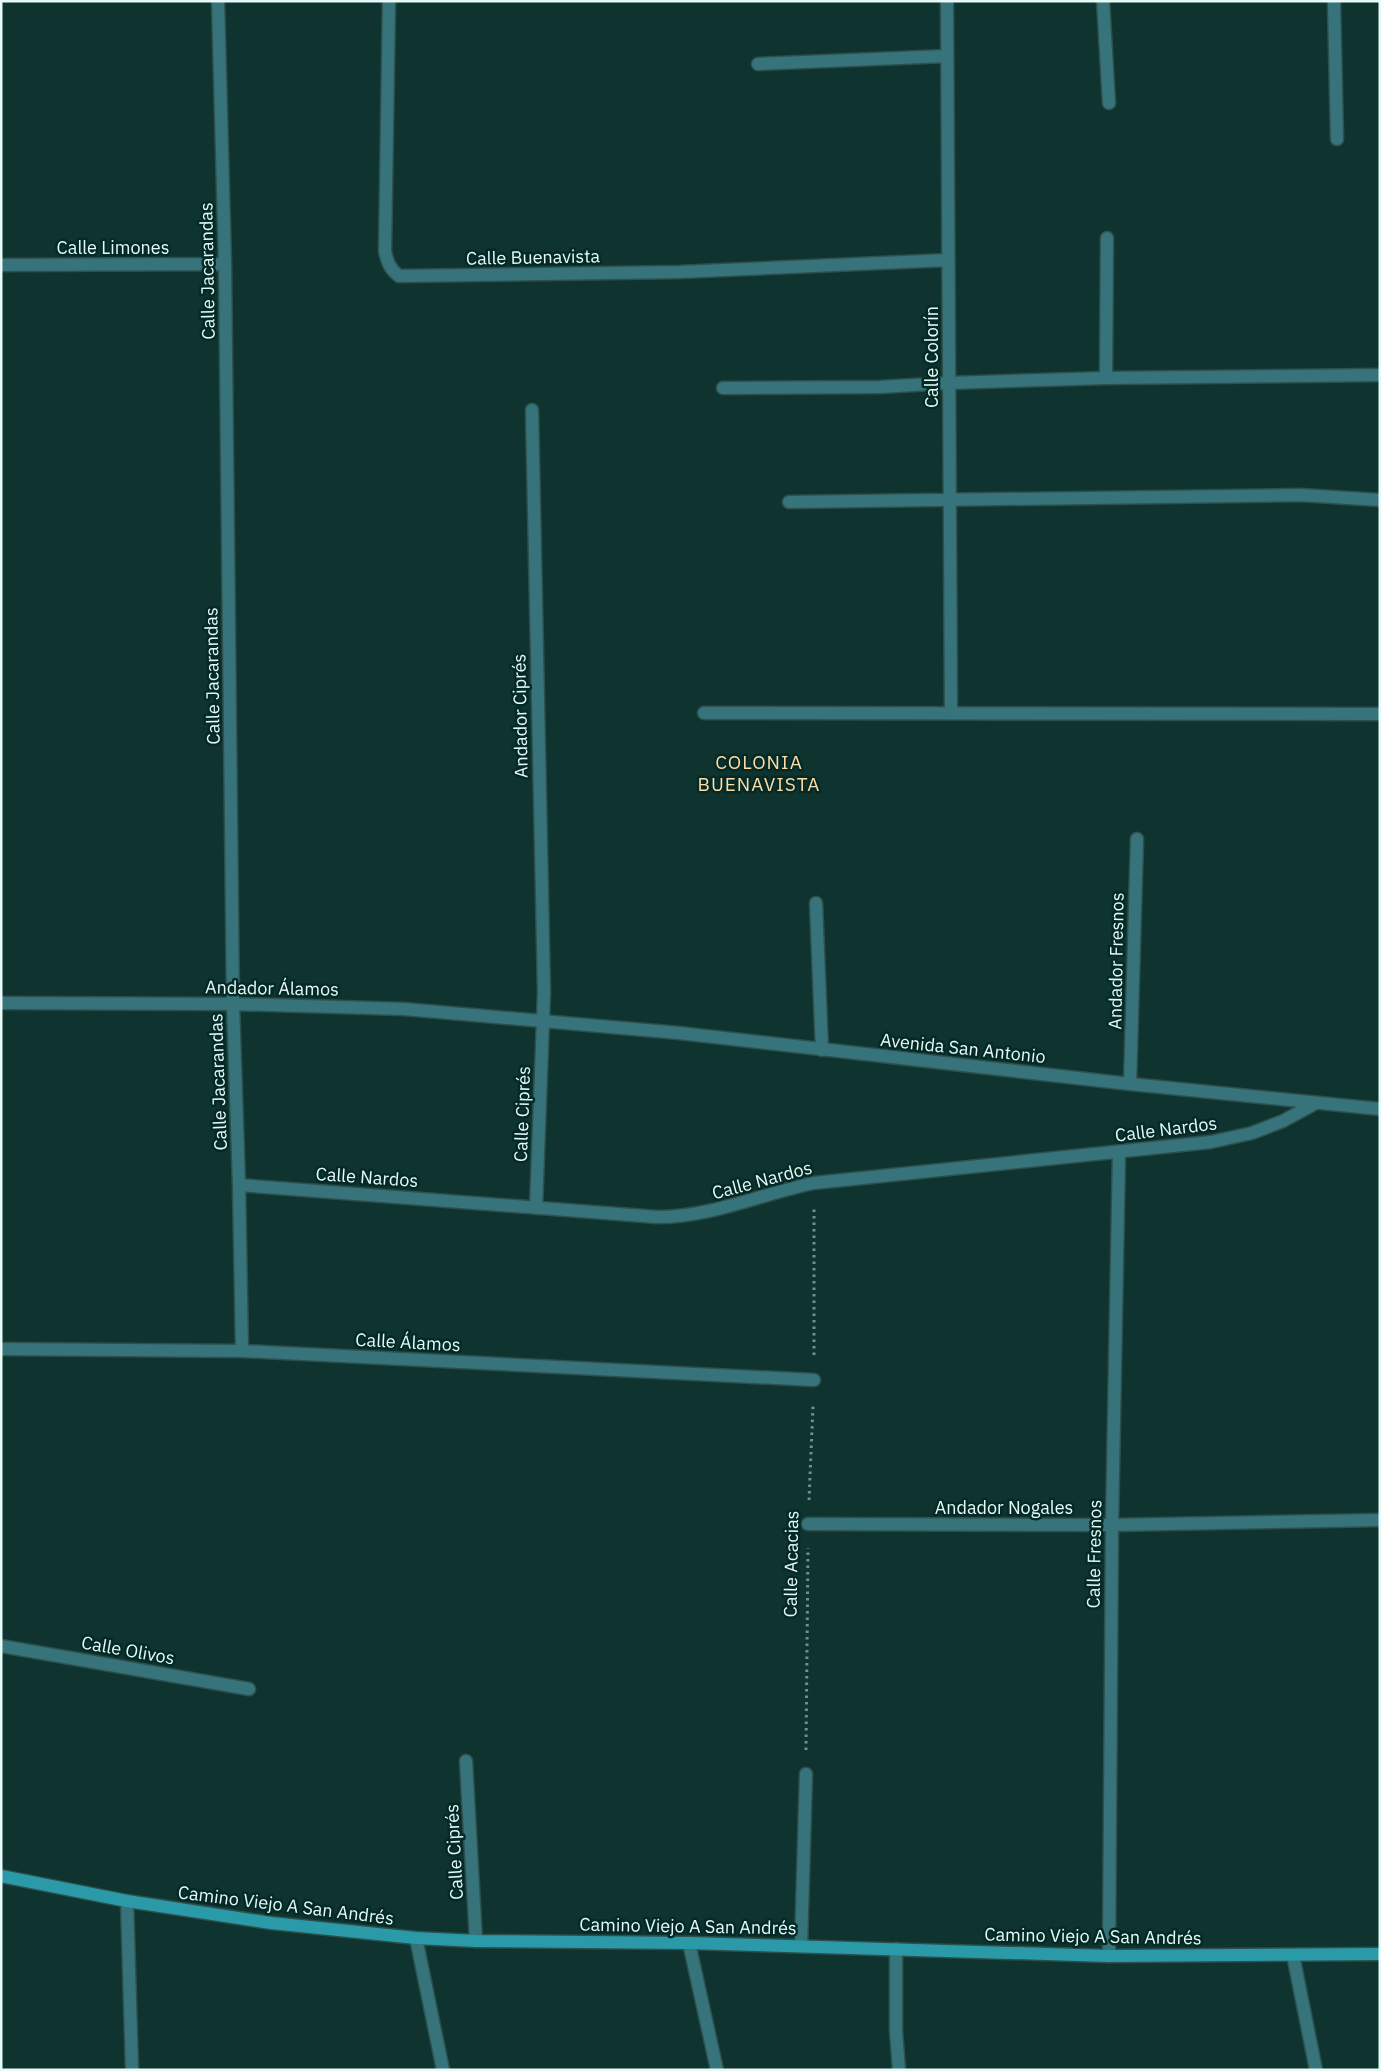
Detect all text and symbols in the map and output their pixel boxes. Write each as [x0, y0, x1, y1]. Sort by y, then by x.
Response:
street label: Calle Jacarandas [194, 202, 220, 340]
street label: Calle Limones [57, 236, 169, 259]
street label: Calle Buenavista [466, 244, 601, 270]
street label: Calle Colorín [920, 306, 943, 408]
street label: Calle Jacarandas [199, 607, 225, 745]
street label: Andador Ciprés [507, 654, 533, 778]
district label: COLONIA BUENAVISTA [698, 750, 820, 796]
street label: Andador Fresnos [1103, 892, 1129, 1030]
street label: Andador Álamos [205, 975, 339, 1001]
street label: Calle Jacarandas [204, 1013, 232, 1151]
street label: Avenida San Antonio [879, 1028, 1047, 1068]
street label: Calle Ciprés [509, 1066, 535, 1162]
street label: Calle Nardos [1114, 1111, 1218, 1147]
street label: Calle Nardos [709, 1156, 815, 1204]
street label: Calle Nardos [315, 1162, 419, 1192]
street label: Calle Álamos [355, 1328, 461, 1356]
street label: Andador Nogales [935, 1496, 1073, 1519]
street label: Calle Fresnos [1082, 1500, 1106, 1608]
street label: Calle Acacias [779, 1510, 803, 1618]
street label: Calle Olivos [80, 1630, 176, 1670]
street label: Calle Ciprés [440, 1804, 468, 1900]
street label: Camino Viejo A San Andrés [177, 1880, 395, 1930]
street label: Camino Viejo A San Andrés [579, 1913, 797, 1939]
street label: Camino Viejo A San Andrés [984, 1923, 1202, 1949]

